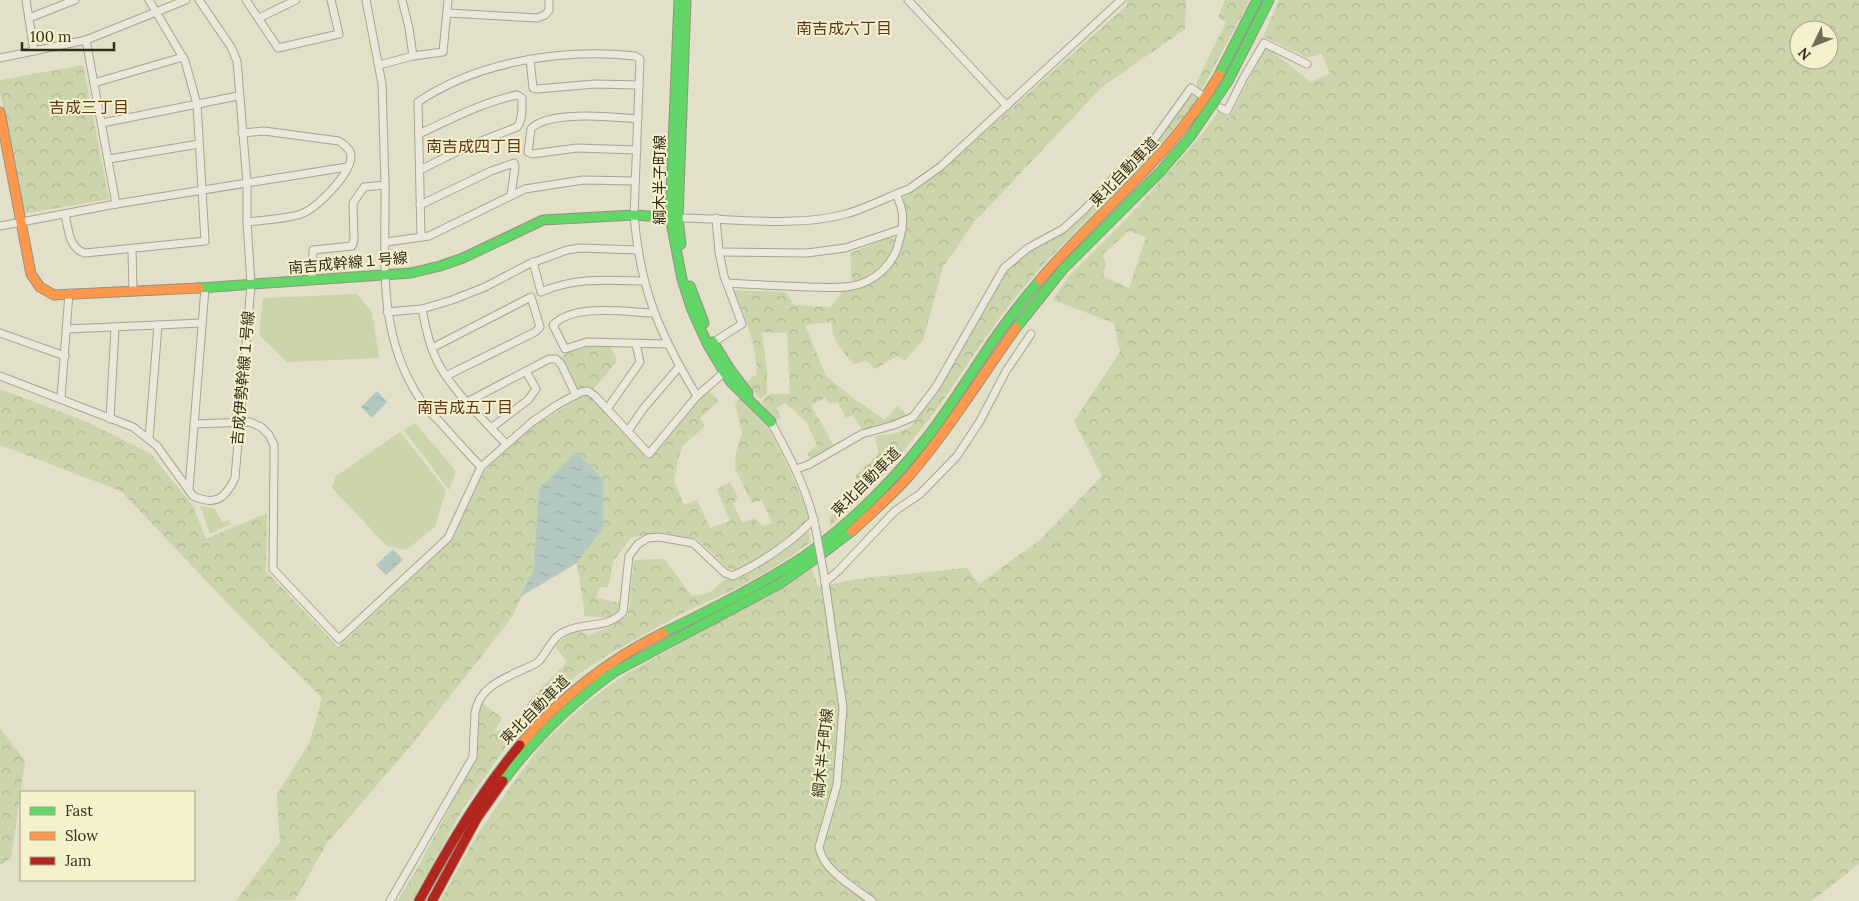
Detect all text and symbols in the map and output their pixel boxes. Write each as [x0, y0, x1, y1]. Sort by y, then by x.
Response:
district label: 南吉成六丁目 [796, 18, 892, 38]
scale bar [22, 20, 115, 52]
north arrow [1789, 20, 1839, 70]
text: 100 m [30, 27, 71, 46]
text: N [1794, 44, 1815, 64]
district label: 吉成三丁目 [49, 97, 129, 117]
street label: 東北自動車道 [1086, 133, 1162, 211]
street label: 綱木半子町線 [650, 135, 669, 225]
district label: 南吉成四丁目 [426, 136, 522, 156]
street label: 南吉成幹線１号線 [287, 248, 409, 277]
street label: 吉成伊勢幹線１号線 [227, 310, 258, 446]
district label: 南吉成五丁目 [417, 397, 513, 417]
street label: 東北自動車道 [827, 443, 904, 520]
street label: 東北自動車道 [496, 671, 573, 748]
street label: 綱木半子町線 [808, 707, 837, 799]
legend [20, 791, 195, 881]
text: Fast [65, 801, 93, 820]
text: Slow [65, 826, 98, 845]
text: Jam [64, 851, 92, 870]

